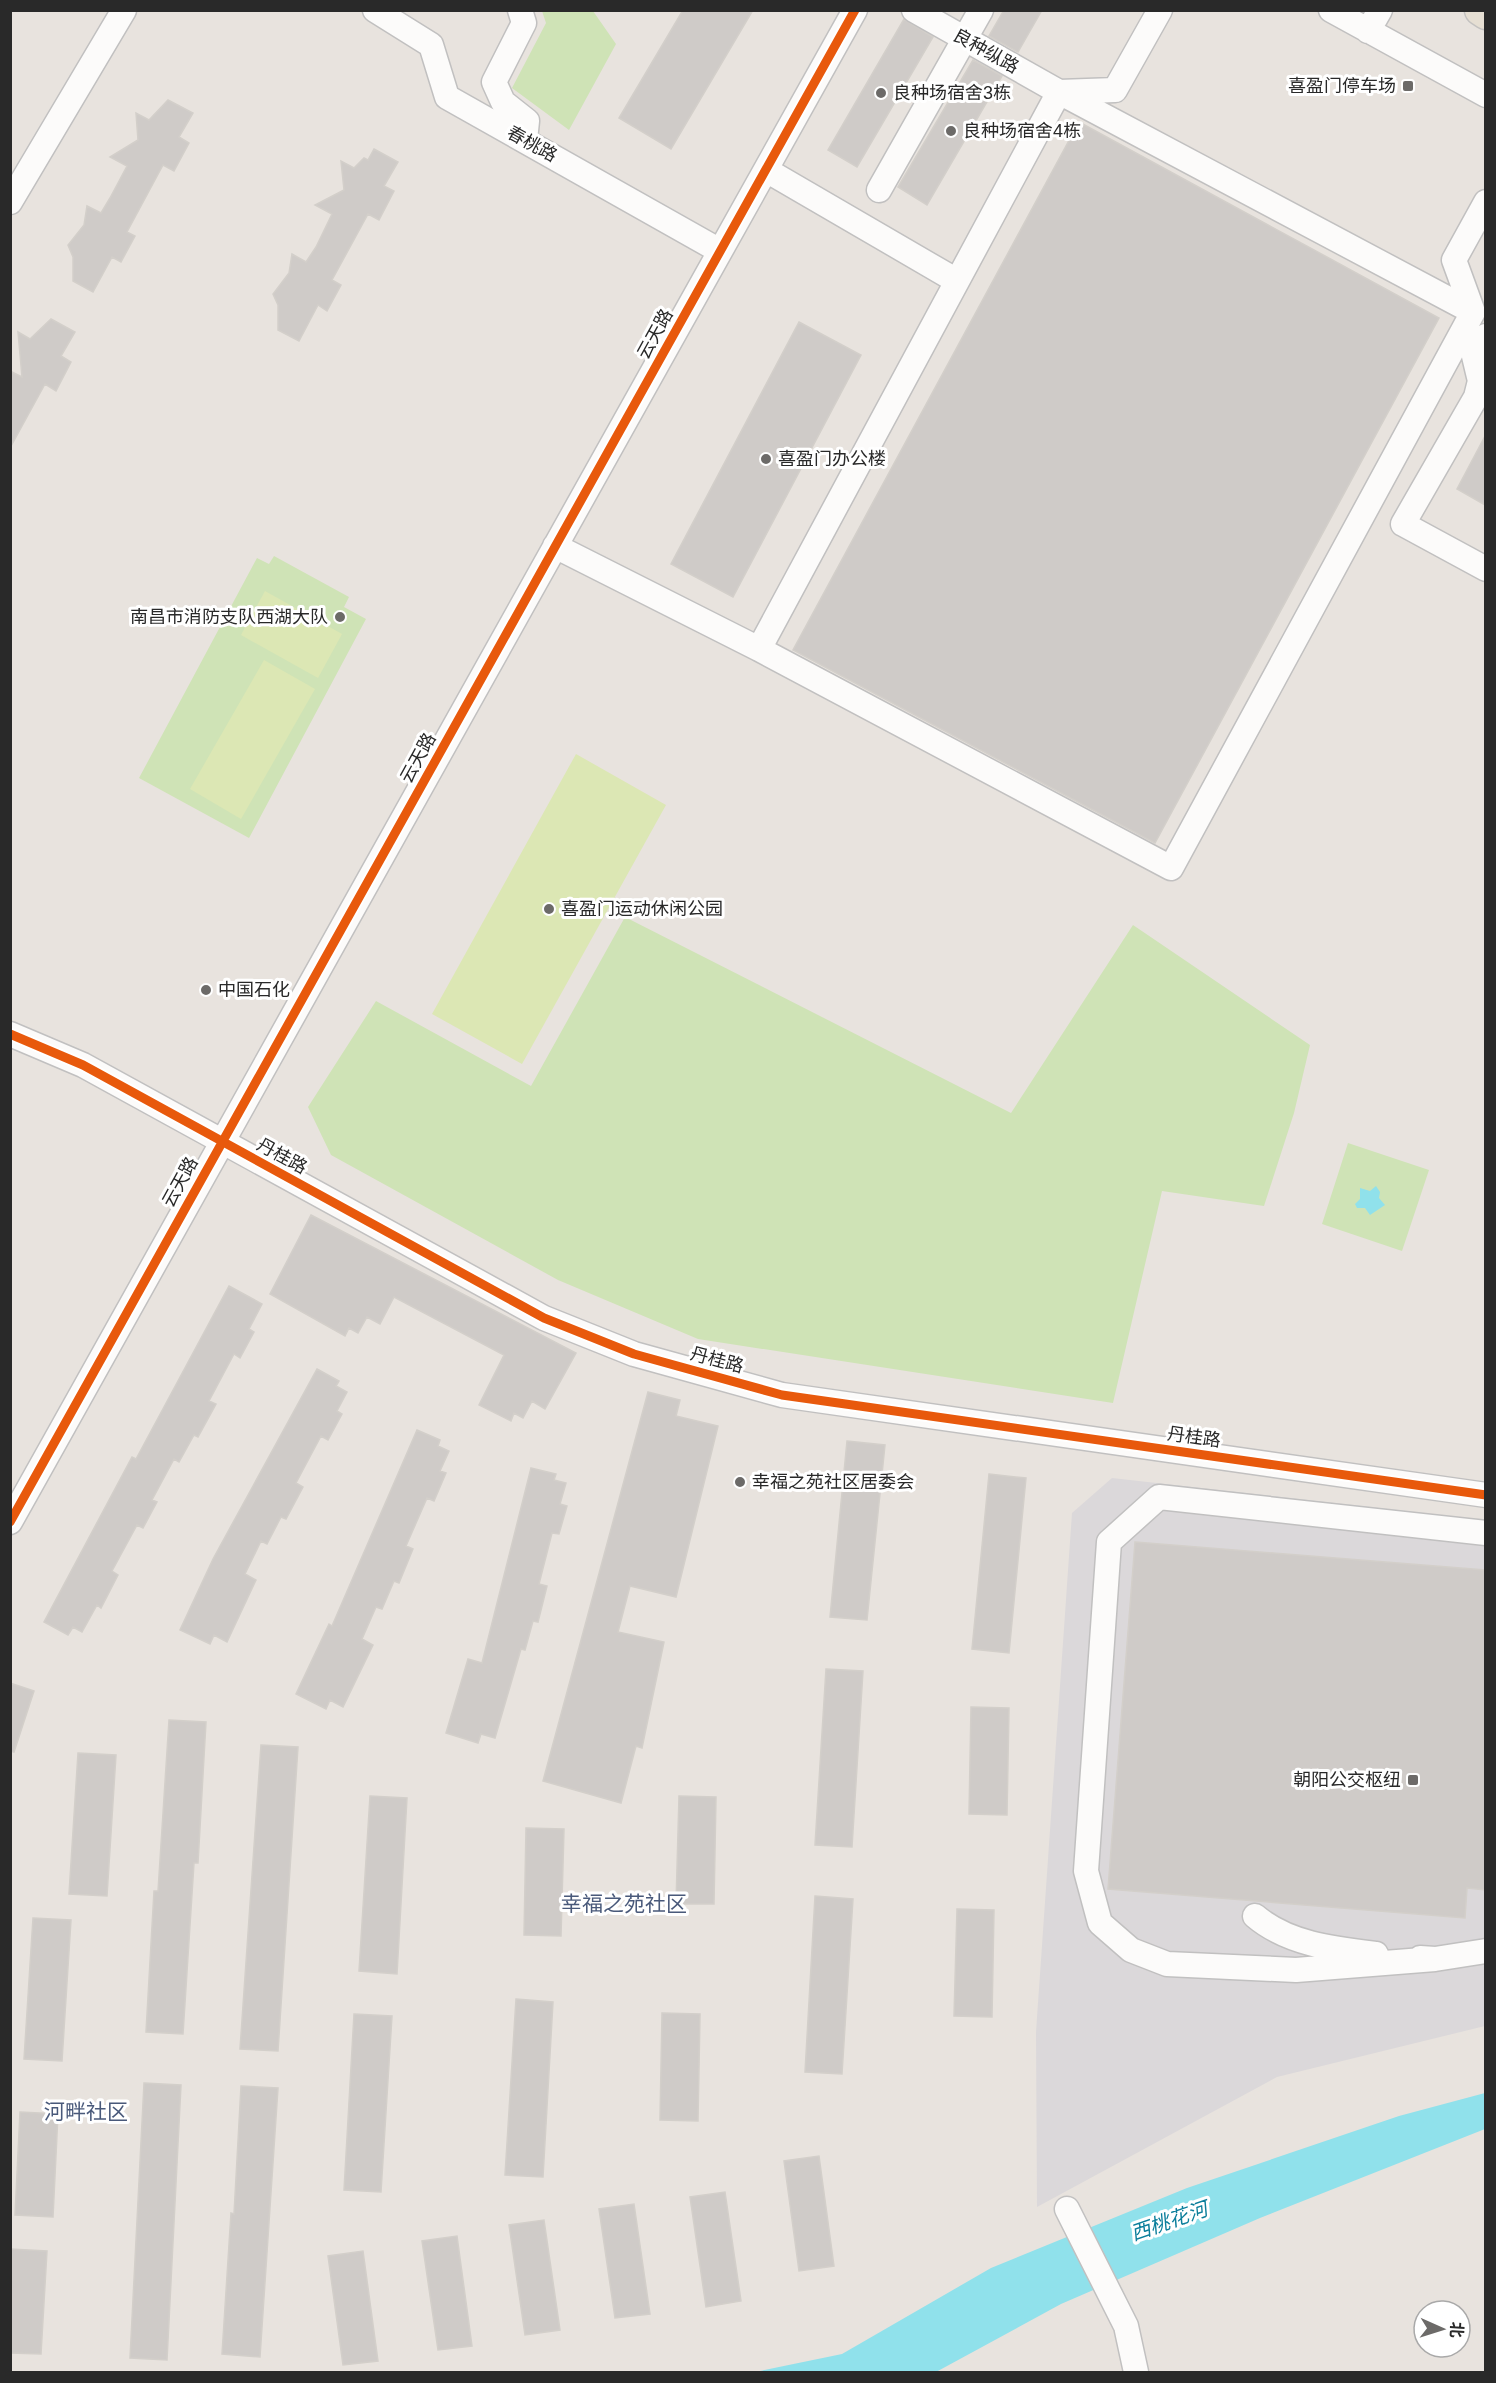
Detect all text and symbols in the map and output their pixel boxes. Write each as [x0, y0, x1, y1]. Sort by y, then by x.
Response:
street label: 良种纵路 [950, 25, 1022, 77]
place label: 喜盈门停车场 [1288, 76, 1396, 96]
marker: 喜盈门停车场 [1401, 79, 1415, 93]
place label: 良种场宿舍3栋 [893, 83, 1011, 103]
marker: 良种场宿舍3栋 [874, 86, 888, 100]
place label: 良种场宿舍4栋 [963, 121, 1081, 141]
street label: 春桃路 [504, 122, 560, 166]
marker: 良种场宿舍4栋 [944, 124, 958, 138]
street label: 云天路 [633, 306, 677, 362]
place label: 喜盈门办公楼 [778, 449, 886, 469]
marker: 喜盈门办公楼 [759, 452, 773, 466]
place label: 南昌市消防支队西湖大队 [130, 607, 328, 627]
marker: 南昌市消防支队西湖大队 [333, 610, 347, 624]
street label: 云天路 [396, 730, 440, 786]
place label: 喜盈门运动休闲公园 [561, 899, 723, 919]
marker: 喜盈门运动休闲公园 [542, 902, 556, 916]
place label: 中国石化 [218, 980, 290, 1000]
marker: 中国石化 [199, 983, 213, 997]
street label: 丹桂路 [254, 1134, 310, 1178]
street label: 云天路 [158, 1154, 202, 1210]
street label: 丹桂路 [688, 1343, 746, 1377]
street label: 丹桂路 [1166, 1423, 1222, 1451]
place label: 幸福之苑社区居委会 [752, 1472, 914, 1492]
marker: 幸福之苑社区居委会 [733, 1475, 747, 1489]
place label: 朝阳公交枢纽 [1293, 1770, 1401, 1790]
marker: 朝阳公交枢纽 [1406, 1773, 1420, 1787]
district label: 幸福之苑社区 [561, 1892, 687, 1915]
district label: 河畔社区 [44, 2100, 128, 2123]
water label: 西桃花河 [1128, 2196, 1214, 2244]
north arrow [1412, 2299, 1472, 2359]
text: 北 [1448, 2321, 1465, 2338]

